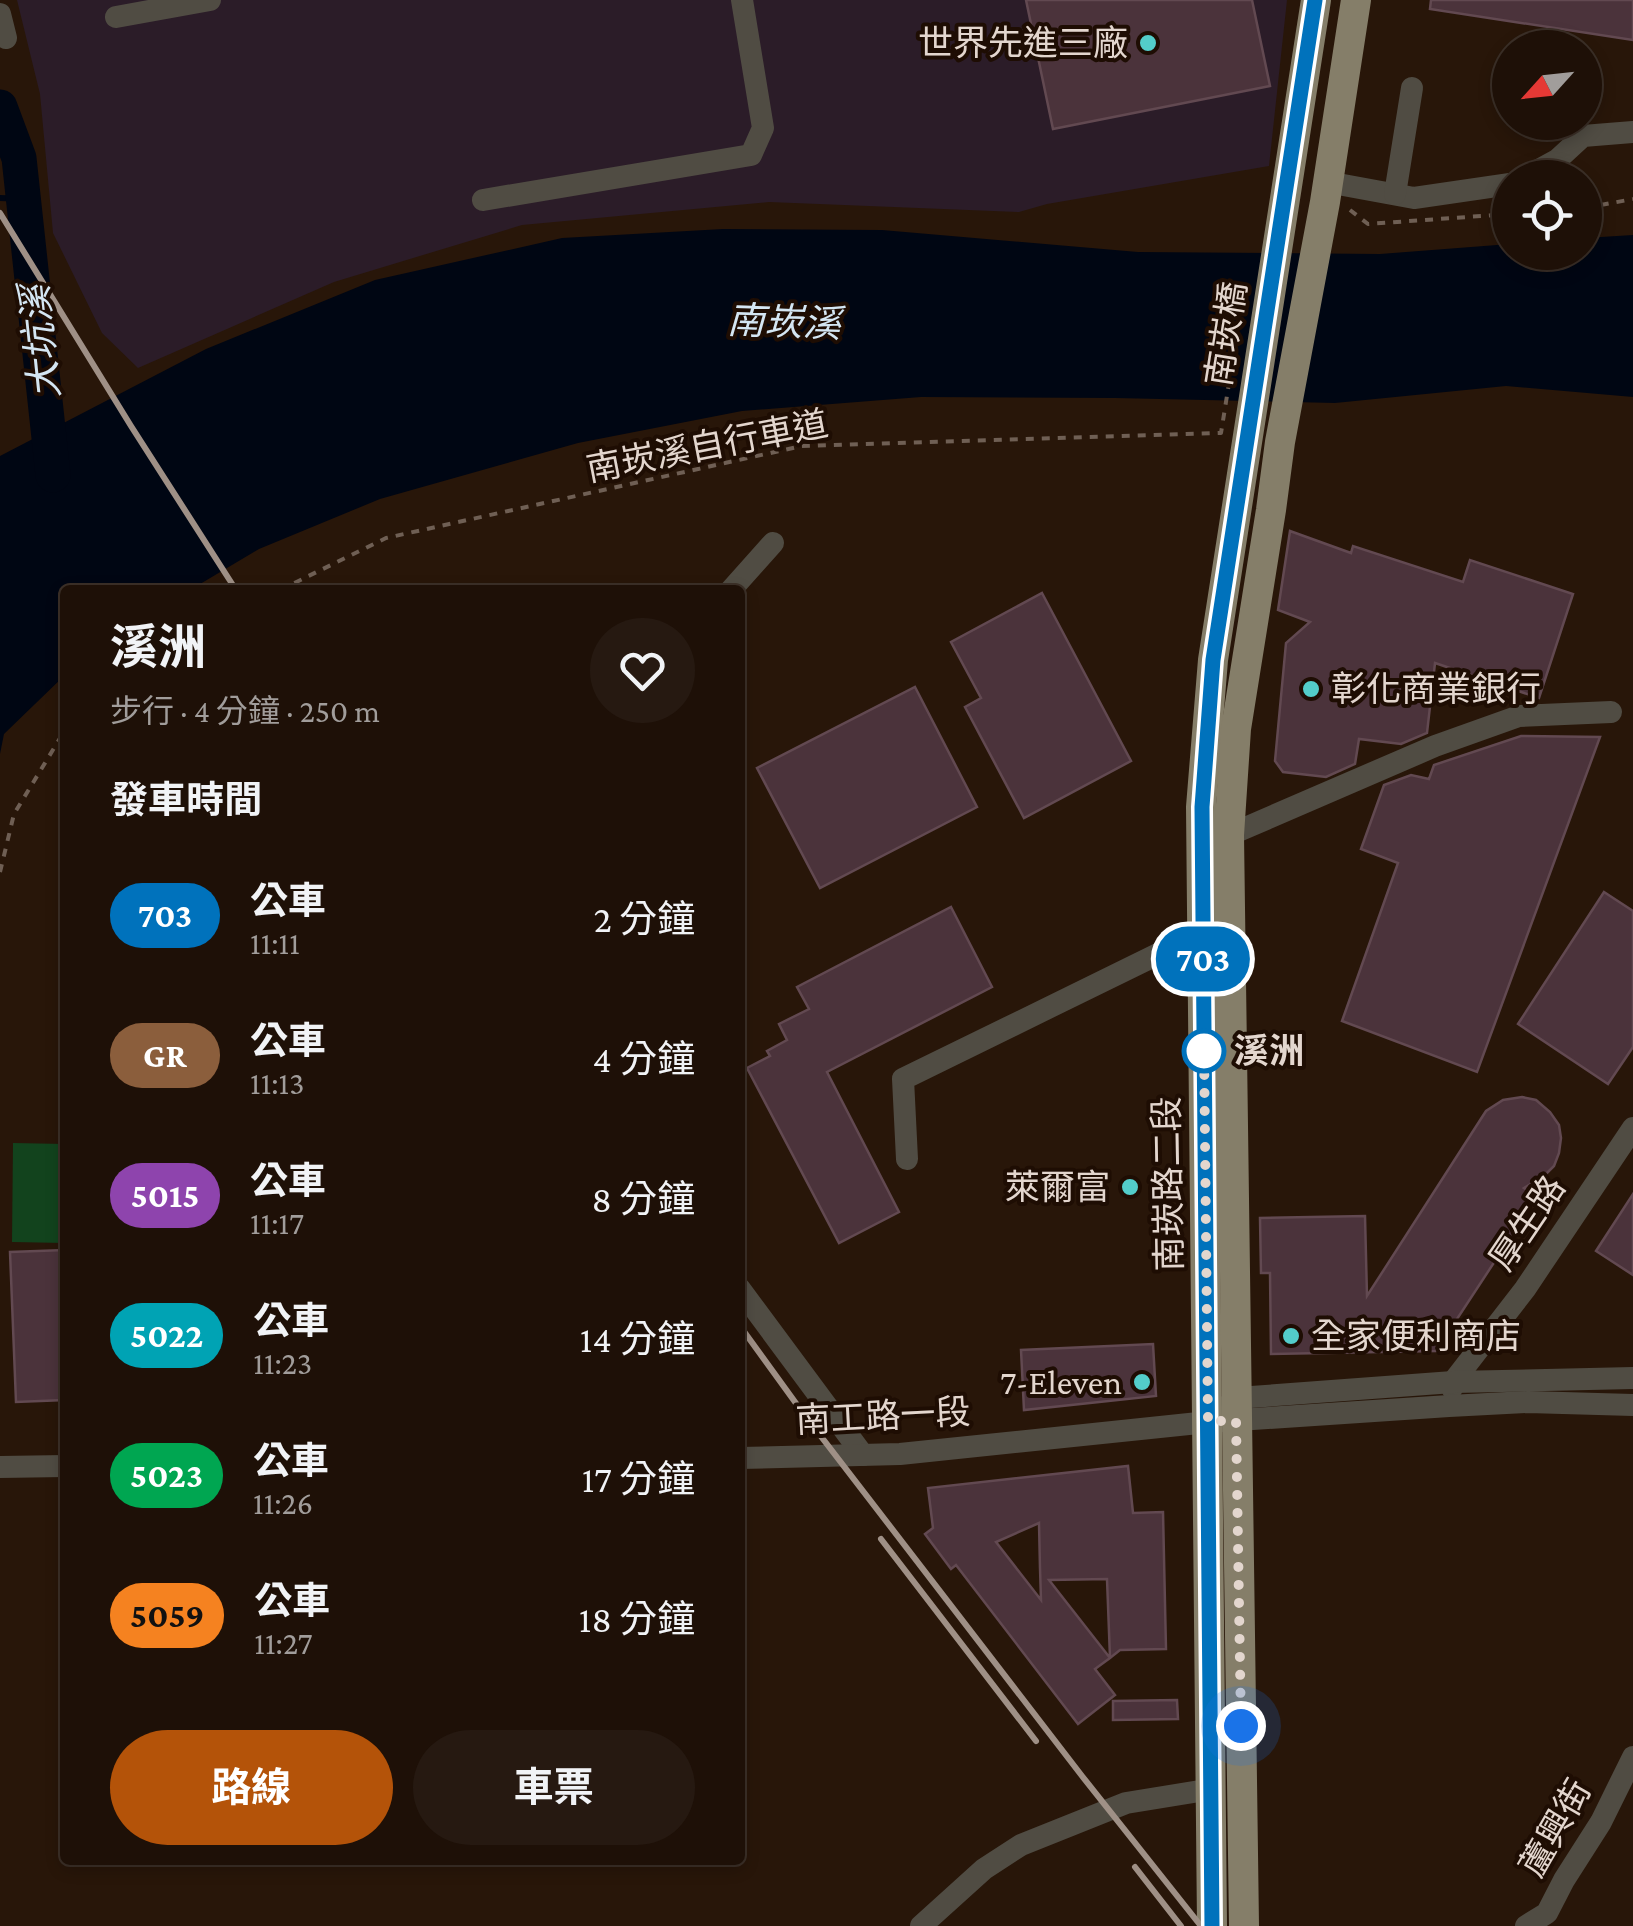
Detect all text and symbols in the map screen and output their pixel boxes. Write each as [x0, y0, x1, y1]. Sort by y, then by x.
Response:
place label: 世界先進三廠 [918, 24, 1128, 63]
north arrow [1492, 30, 1602, 140]
map controls [1492, 30, 1602, 270]
marker: 世界先進三廠 [1137, 32, 1159, 54]
button: locate [1492, 160, 1602, 270]
water label: 大坑溪 [13, 278, 67, 401]
street label: 南崁橋 [1199, 279, 1254, 389]
water label: 南崁溪 [726, 299, 847, 345]
street label: 南崁溪自行車道 [583, 404, 831, 489]
button: heart [590, 618, 695, 723]
text: 溪洲 [110, 621, 206, 674]
place label: 彰化商業銀行 [1331, 670, 1541, 709]
marker: 彰化商業銀行 [1300, 678, 1322, 700]
text: 步行 · 4 分鐘 · 250 m [110, 693, 380, 729]
text: 發車時間 [110, 779, 262, 821]
text: 公車 [250, 880, 326, 922]
text: 703 [138, 896, 192, 935]
text: 2 分鐘 [594, 898, 695, 940]
text: 11:11 [250, 925, 300, 961]
line badge: 703 [1146, 926, 1260, 992]
text: 703 [1176, 940, 1230, 979]
text: 公車 [250, 1020, 326, 1062]
marker: 溪洲 [1183, 1030, 1225, 1072]
place label: 溪洲 [1234, 1032, 1304, 1071]
text: GR [143, 1036, 187, 1075]
text: 4 分鐘 [592, 1038, 695, 1080]
text: 11:13 [250, 1065, 304, 1101]
street label: 南崁路二段 [1147, 1096, 1190, 1272]
text: 公車 [250, 1160, 326, 1202]
place label: 萊爾富 [1005, 1168, 1110, 1207]
street label: 厚生路 [1482, 1169, 1573, 1278]
text: 5015 [131, 1176, 199, 1215]
marker: 萊爾富 [1119, 1176, 1141, 1198]
text: 8 分鐘 [591, 1178, 695, 1220]
text: 11:17 [250, 1205, 304, 1241]
text: 公車 [253, 1300, 329, 1342]
text: 5022 [130, 1316, 203, 1355]
place label: 全家便利商店 [1311, 1317, 1521, 1356]
text: 14 分鐘 [580, 1318, 695, 1360]
marker: 全家便利商店 [1280, 1325, 1302, 1347]
text: 11:23 [253, 1345, 312, 1381]
place label: 7-Eleven [1000, 1363, 1122, 1402]
marker: 7-Eleven [1131, 1371, 1153, 1393]
street label: 南工路一段 [795, 1392, 971, 1441]
text: 公車 [253, 1440, 329, 1482]
text: 5023 [130, 1456, 203, 1495]
text: 17 分鐘 [582, 1458, 695, 1500]
text: 11:26 [253, 1485, 313, 1521]
text: 公車 [254, 1580, 330, 1622]
text: 5059 [130, 1596, 204, 1635]
text: 18 分鐘 [579, 1598, 695, 1640]
text: 11:27 [254, 1625, 312, 1661]
your location [1216, 1701, 1266, 1751]
button: 路線 [110, 1730, 393, 1845]
button: 車票 [413, 1730, 695, 1845]
street label: 蘆興街 [1512, 1773, 1599, 1883]

